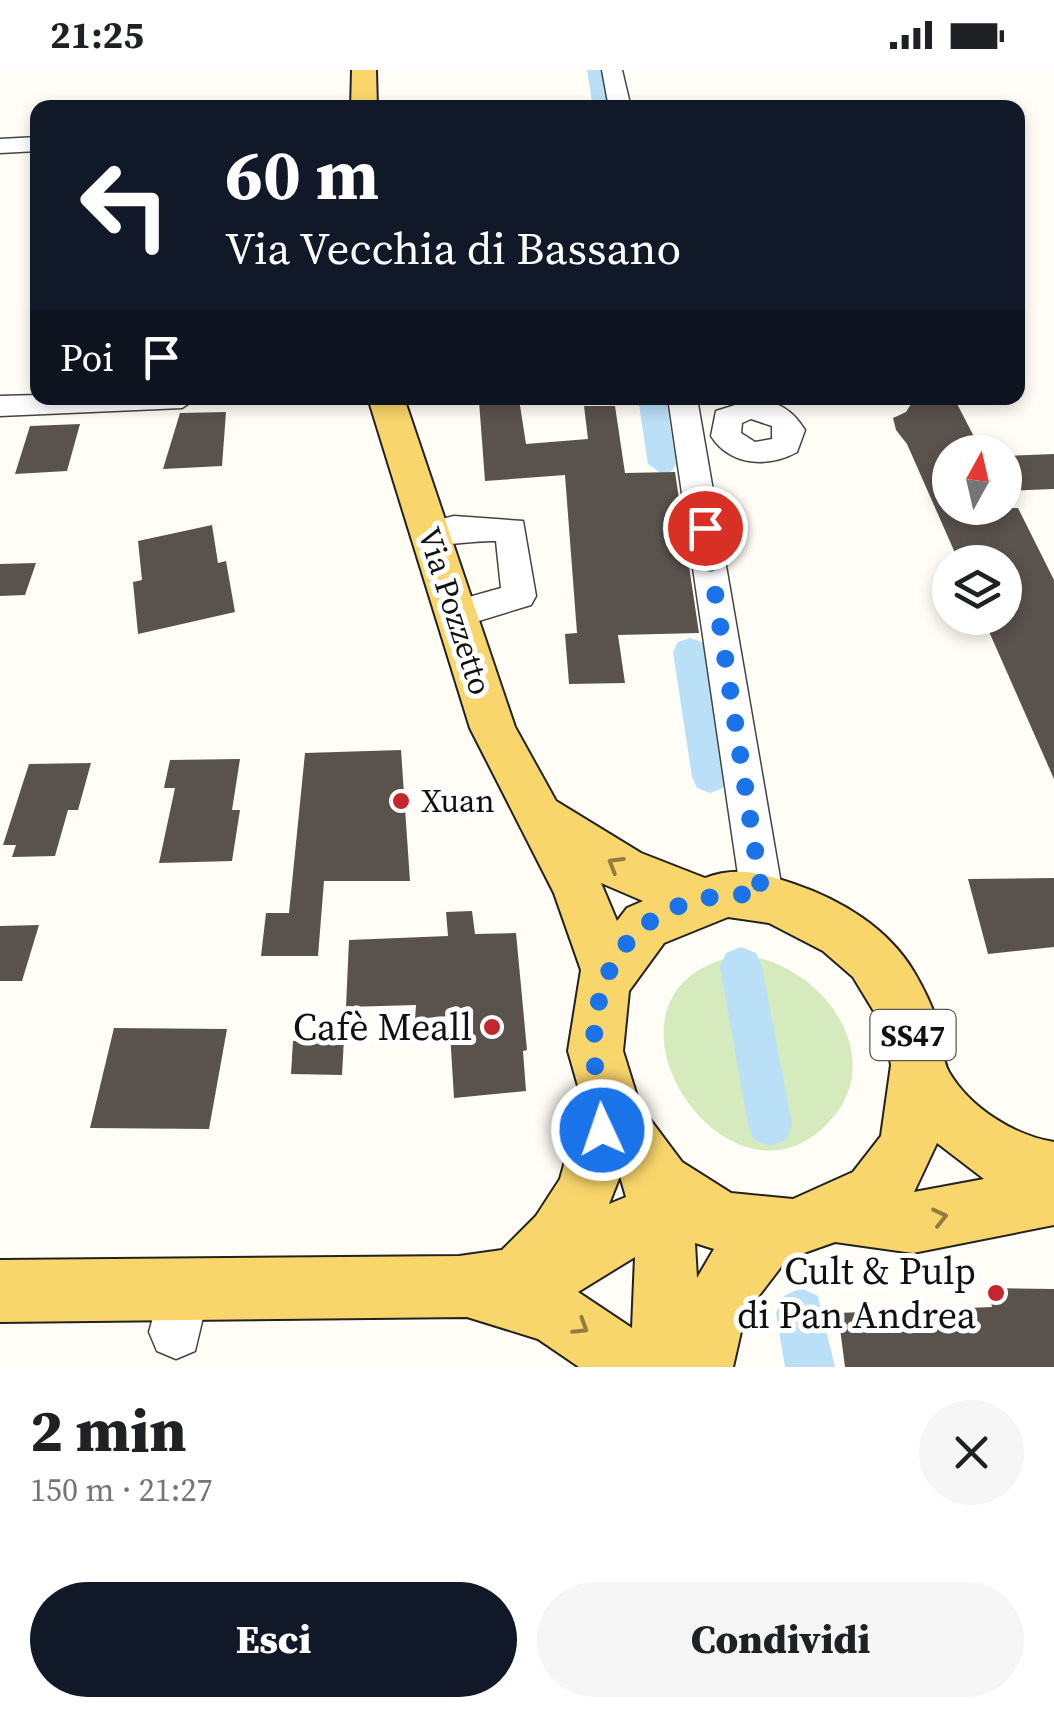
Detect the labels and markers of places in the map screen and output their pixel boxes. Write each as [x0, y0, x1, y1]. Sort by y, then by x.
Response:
pin [663, 486, 748, 571]
place label: Xuan [421, 779, 495, 823]
marker: Xuan [390, 790, 412, 812]
place label: Cafè Meall [293, 1001, 472, 1053]
marker: Cafè Meall [481, 1016, 503, 1038]
place label: Cult & Pulp di Pan Andrea [737, 1245, 977, 1341]
marker: Cult & Pulp di Pan Andrea [985, 1282, 1007, 1304]

